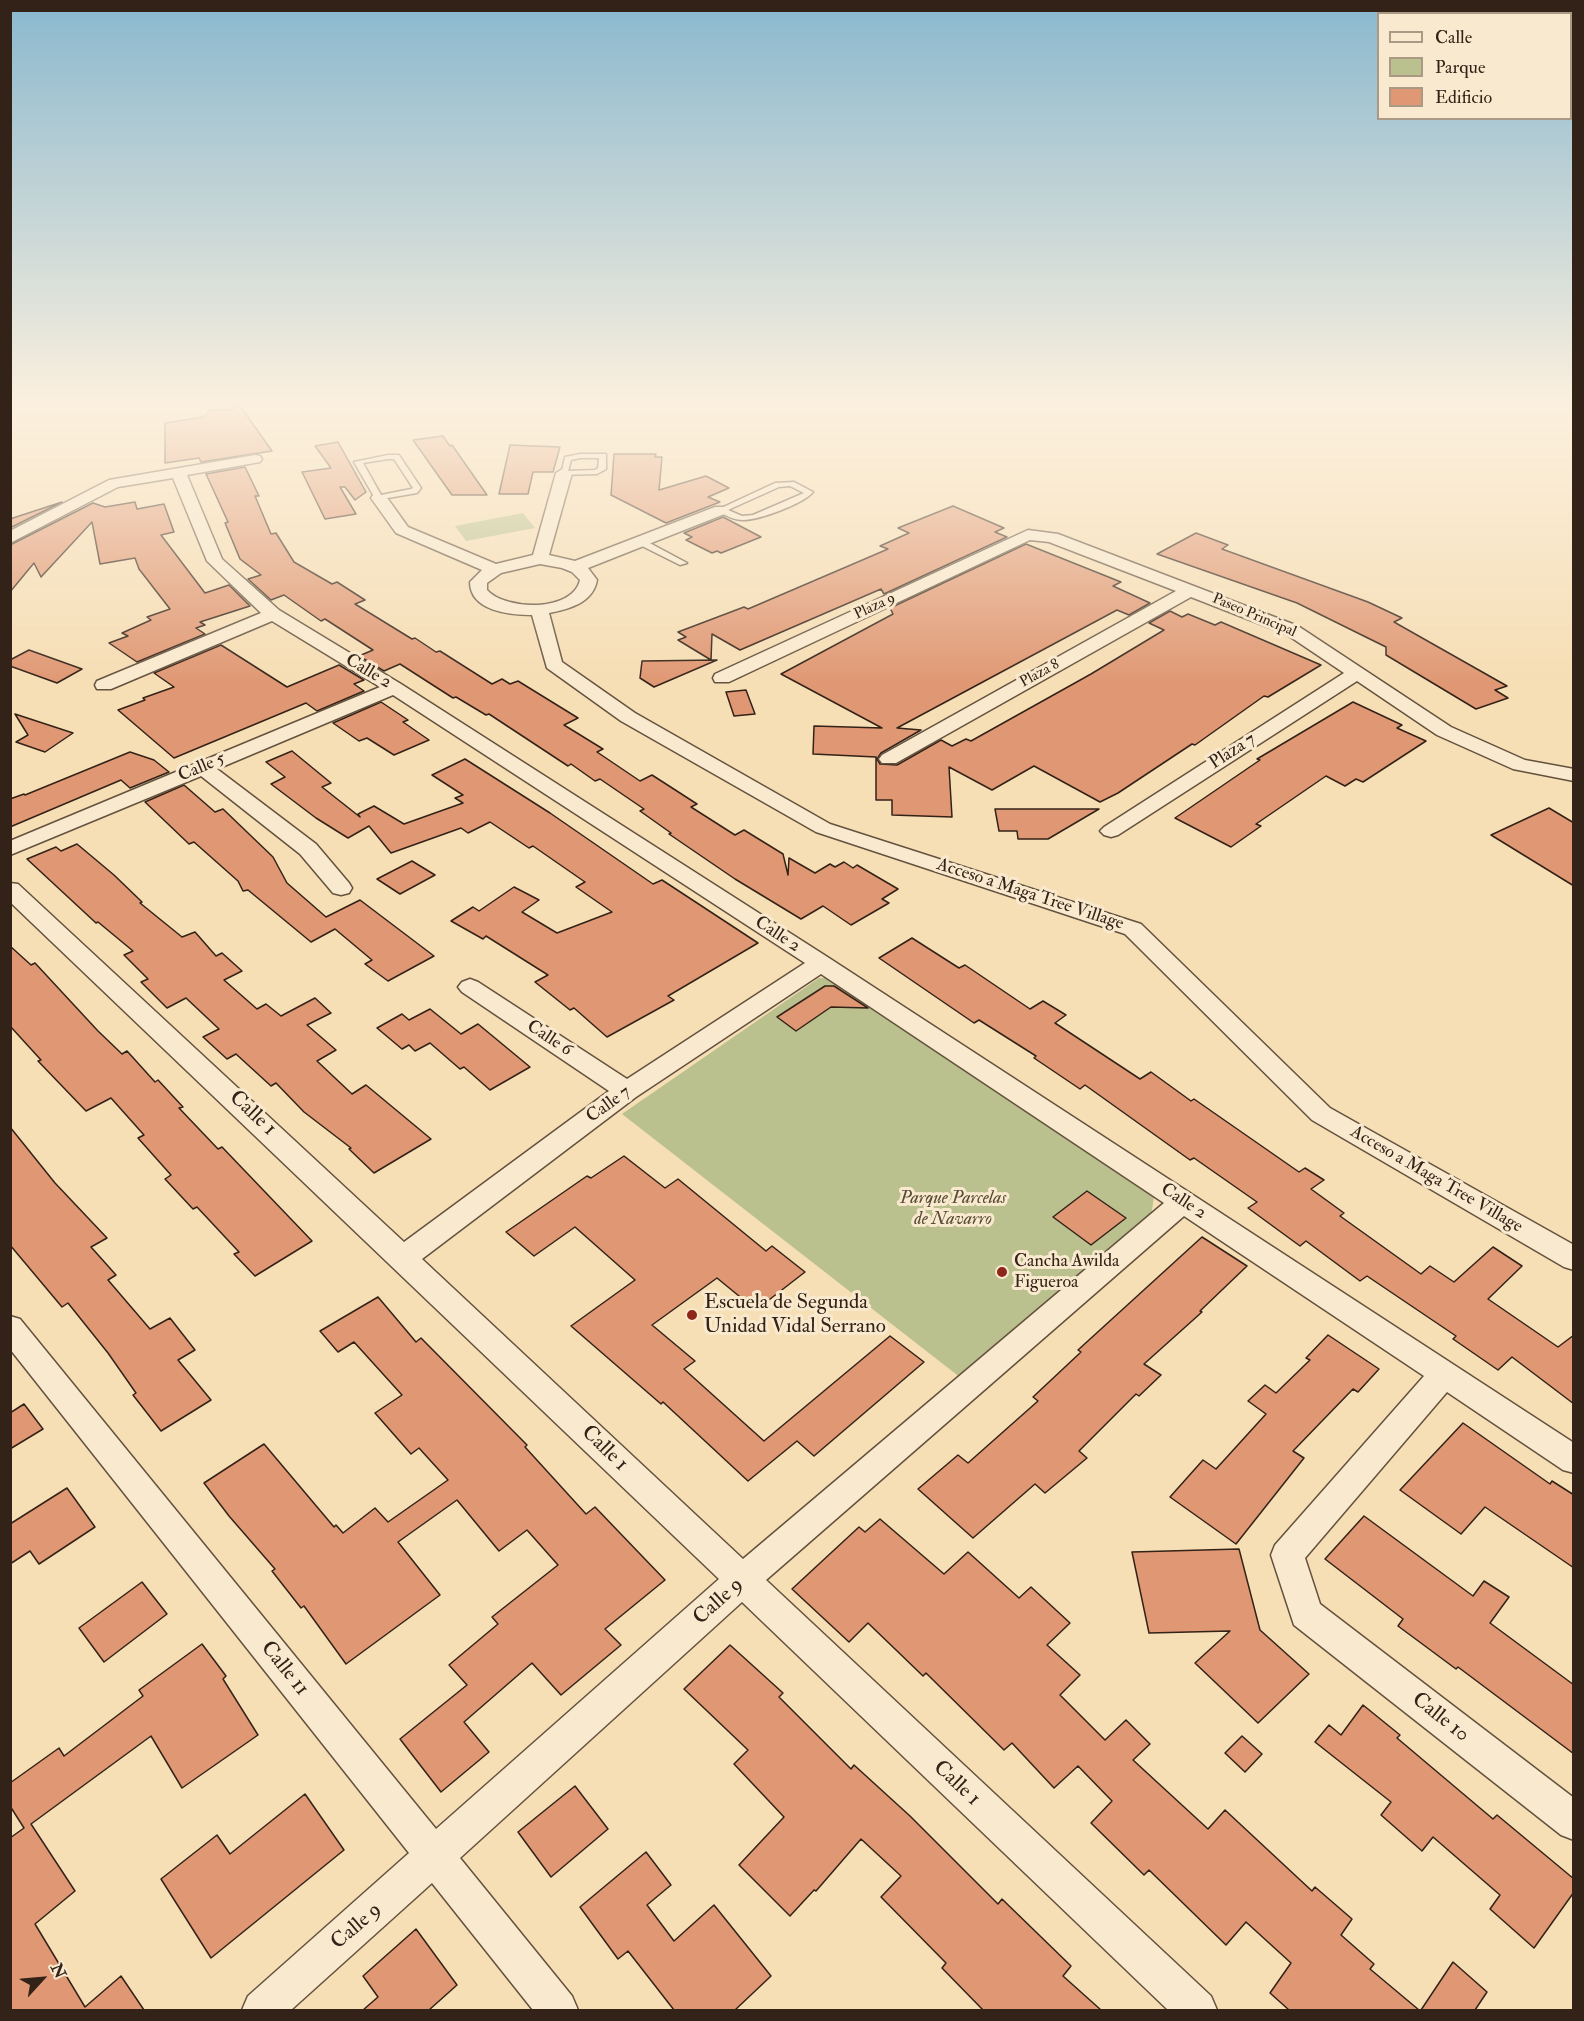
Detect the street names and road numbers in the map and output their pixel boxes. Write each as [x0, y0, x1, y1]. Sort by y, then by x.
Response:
street label: Plaza 9 [852, 590, 898, 624]
street label: Paseo Principal [1209, 590, 1299, 642]
street label: Calle 2 [341, 650, 395, 694]
street label: Plaza 8 [1017, 656, 1063, 692]
street label: Plaza 7 [1206, 729, 1260, 775]
street label: Calle 5 [175, 749, 229, 787]
street label: Acceso a Maga Tree Village [934, 855, 1126, 935]
street label: Calle 2 [750, 912, 804, 958]
street label: Calle 6 [522, 1016, 576, 1062]
street label: Calle 7 [583, 1082, 635, 1128]
street label: Calle 1 [223, 1086, 281, 1142]
street label: Acceso a Maga Tree Village [1346, 1122, 1526, 1238]
street label: Calle 2 [1156, 1179, 1210, 1225]
street label: Calle 1 [575, 1421, 633, 1477]
street label: Calle 9 [689, 1573, 749, 1631]
street label: Calle 11 [254, 1637, 314, 1701]
street label: Calle 10 [1406, 1688, 1474, 1748]
street label: Calle 1 [927, 1756, 985, 1812]
street label: Calle 9 [327, 1898, 387, 1956]

